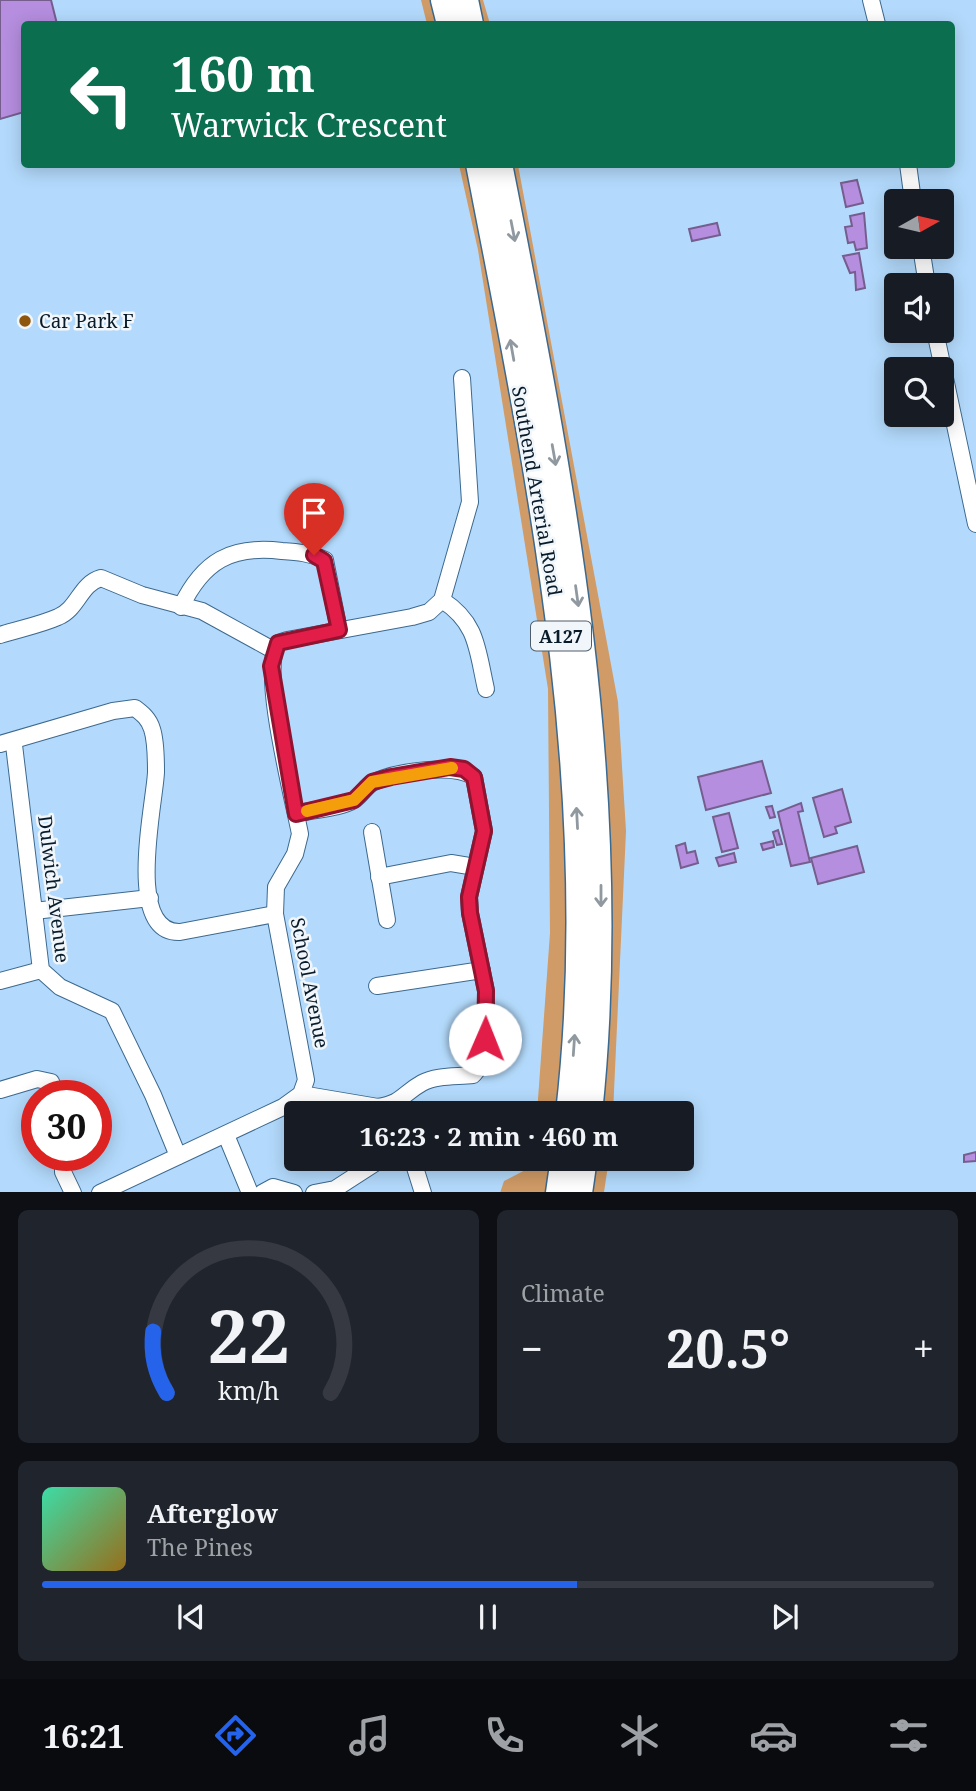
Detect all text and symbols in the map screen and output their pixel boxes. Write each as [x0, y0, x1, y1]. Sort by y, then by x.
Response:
text: 160 m [171, 40, 315, 106]
icon: left [56, 49, 147, 140]
text: Warwick Crescent [171, 103, 447, 146]
north arrow [884, 189, 954, 259]
map controls [884, 189, 954, 427]
one-way arrow [507, 220, 520, 242]
button: sound [884, 273, 954, 343]
place label: Car Park F [39, 308, 134, 334]
marker: Car Park F [17, 313, 33, 329]
one-way arrow [505, 339, 518, 362]
button: search [884, 357, 954, 427]
street label: Southend Arterial Road [506, 384, 568, 598]
one-way arrow [548, 443, 561, 466]
pin [284, 483, 344, 555]
icon: arrive [295, 494, 333, 532]
one-way arrow [571, 584, 584, 607]
road number: A127 [531, 622, 591, 650]
one-way arrow [570, 807, 583, 830]
street label: Dulwich Avenue [32, 814, 76, 964]
one-way arrow [594, 884, 608, 907]
street label: School Avenue [285, 916, 335, 1050]
position arrow [448, 1002, 522, 1076]
one-way arrow [568, 1034, 581, 1057]
speed limit sign: 30 [21, 1080, 112, 1171]
text: 16:23 · 2 min · 460 m [359, 1118, 619, 1154]
text: Climate [521, 1277, 605, 1309]
text: 22 [207, 1285, 290, 1384]
text: 20.5° [666, 1312, 790, 1383]
text: − [521, 1322, 543, 1374]
text: + [913, 1322, 934, 1374]
text: km/h [218, 1372, 279, 1406]
text: Afterglow [147, 1495, 278, 1531]
text: The Pines [147, 1531, 253, 1563]
icon: previous [172, 1598, 210, 1636]
icon: pause [469, 1598, 507, 1636]
icon: next [766, 1598, 804, 1636]
icon: directions [211, 1711, 260, 1760]
icon: music [345, 1711, 394, 1760]
icon: phone [480, 1711, 529, 1760]
icon: climate [615, 1711, 664, 1760]
icon: car [749, 1711, 798, 1760]
icon: filters [884, 1711, 933, 1760]
text: 16:21 [43, 1714, 125, 1757]

